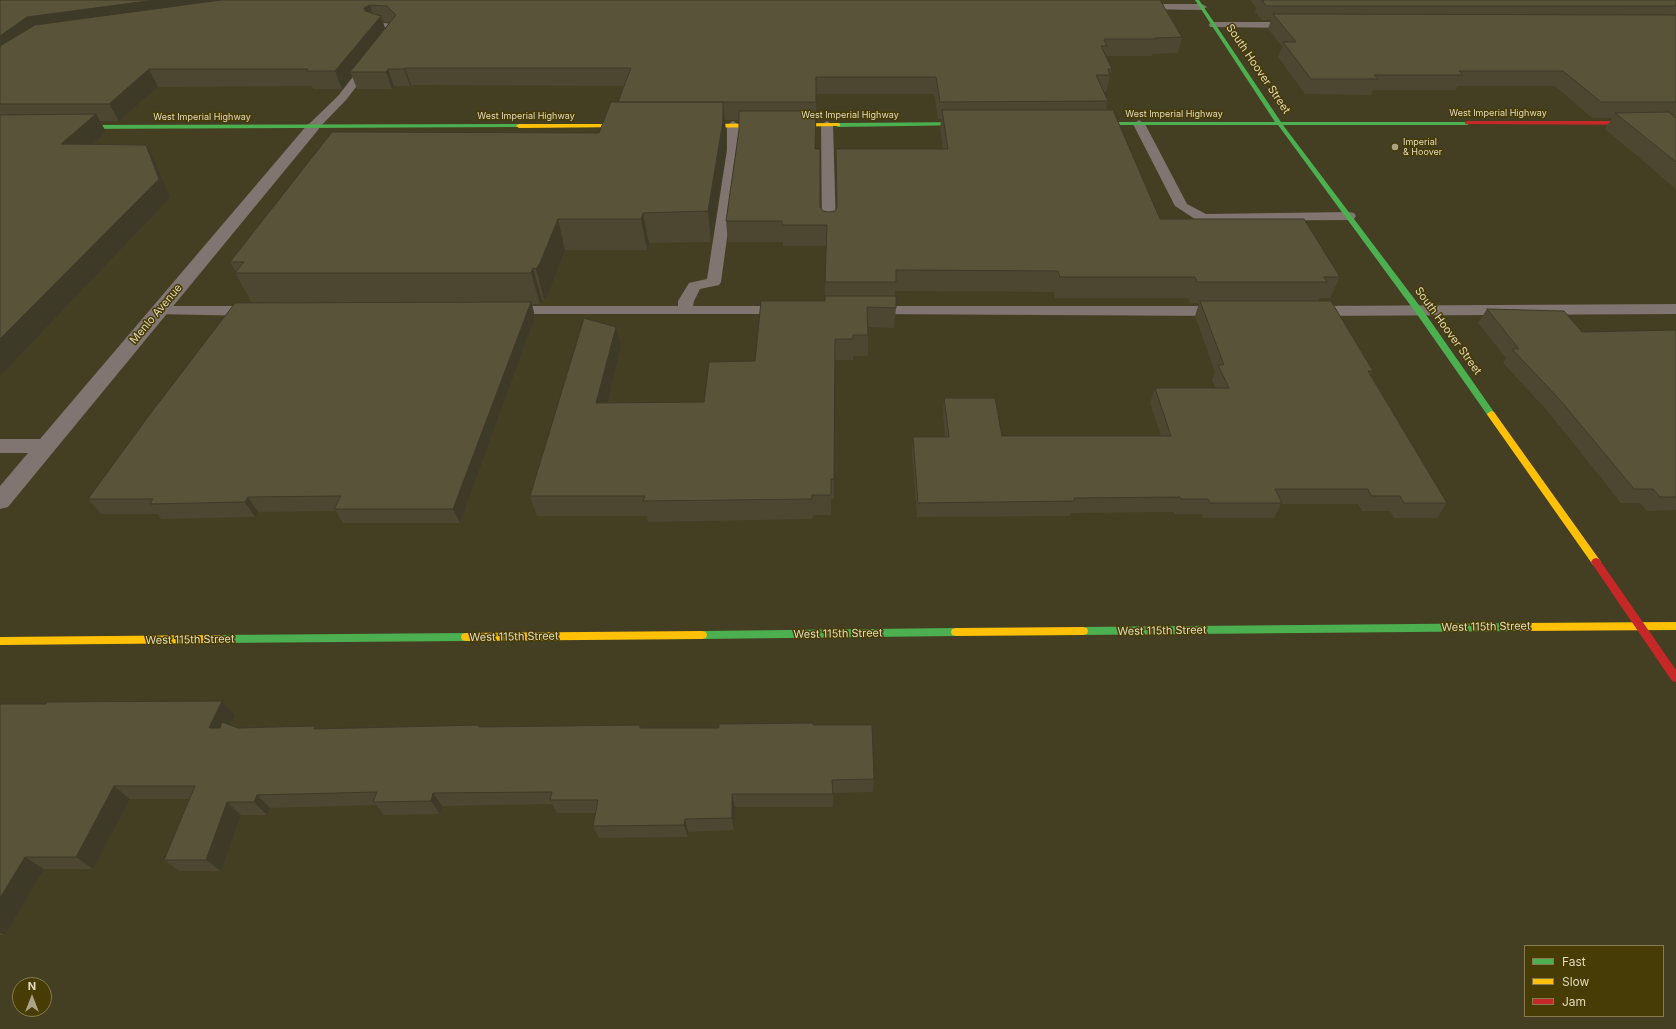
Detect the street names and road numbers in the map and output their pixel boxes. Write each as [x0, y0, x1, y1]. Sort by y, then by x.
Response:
street label: South Hoover Street [1223, 22, 1293, 116]
street label: West Imperial Highway [1449, 108, 1547, 118]
street label: West Imperial Highway [1125, 109, 1223, 119]
street label: West Imperial Highway [801, 110, 899, 120]
street label: West Imperial Highway [477, 111, 575, 121]
street label: West Imperial Highway [153, 112, 251, 122]
street label: Menlo Avenue [127, 281, 185, 347]
street label: South Hoover Street [1412, 285, 1484, 377]
street label: West 115th Street [1441, 620, 1531, 634]
street label: West 115th Street [1117, 624, 1207, 638]
street label: West 115th Street [793, 627, 883, 641]
street label: West 115th Street [469, 630, 559, 644]
street label: West 115th Street [145, 633, 235, 647]

